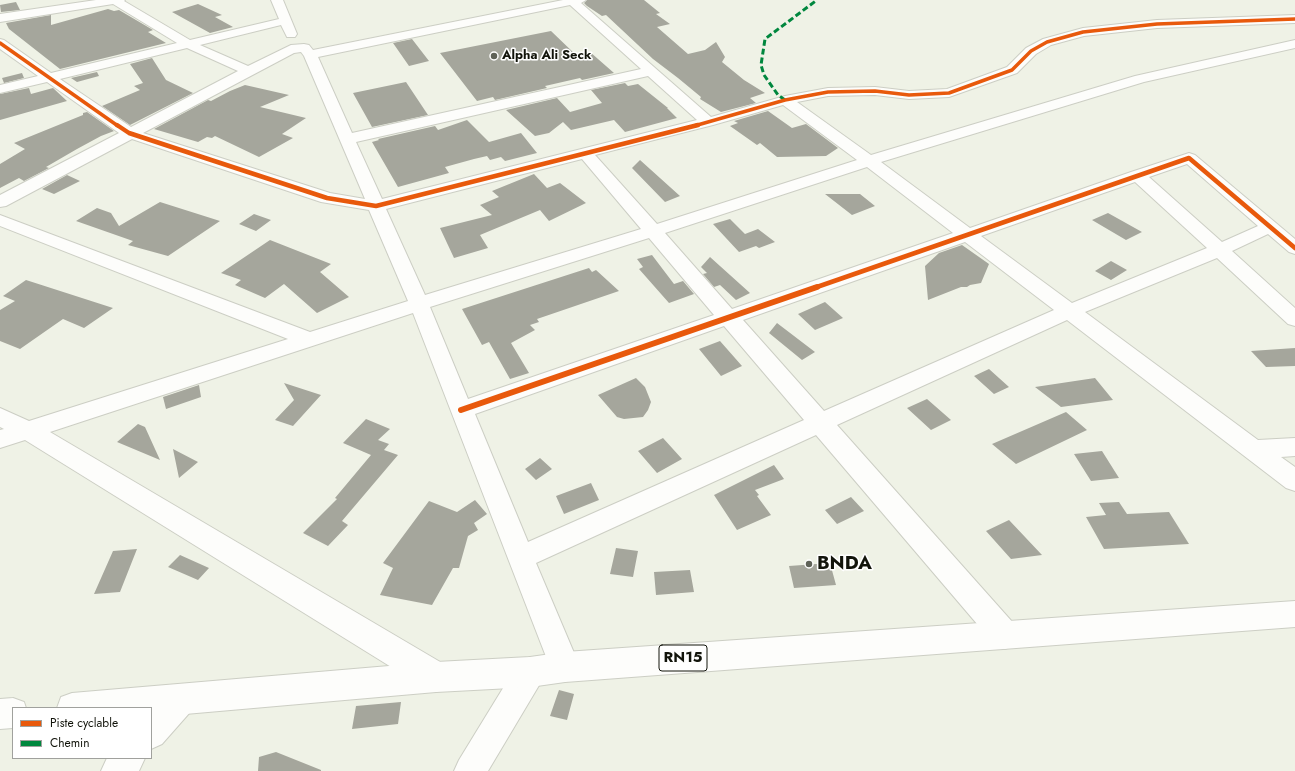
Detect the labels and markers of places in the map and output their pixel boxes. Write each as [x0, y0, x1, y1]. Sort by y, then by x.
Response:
place label: Alpha Ali Seck [502, 48, 591, 64]
marker: Alpha Ali Seck [489, 51, 499, 61]
place label: BNDA [817, 553, 872, 575]
marker: BNDA [804, 559, 814, 569]

